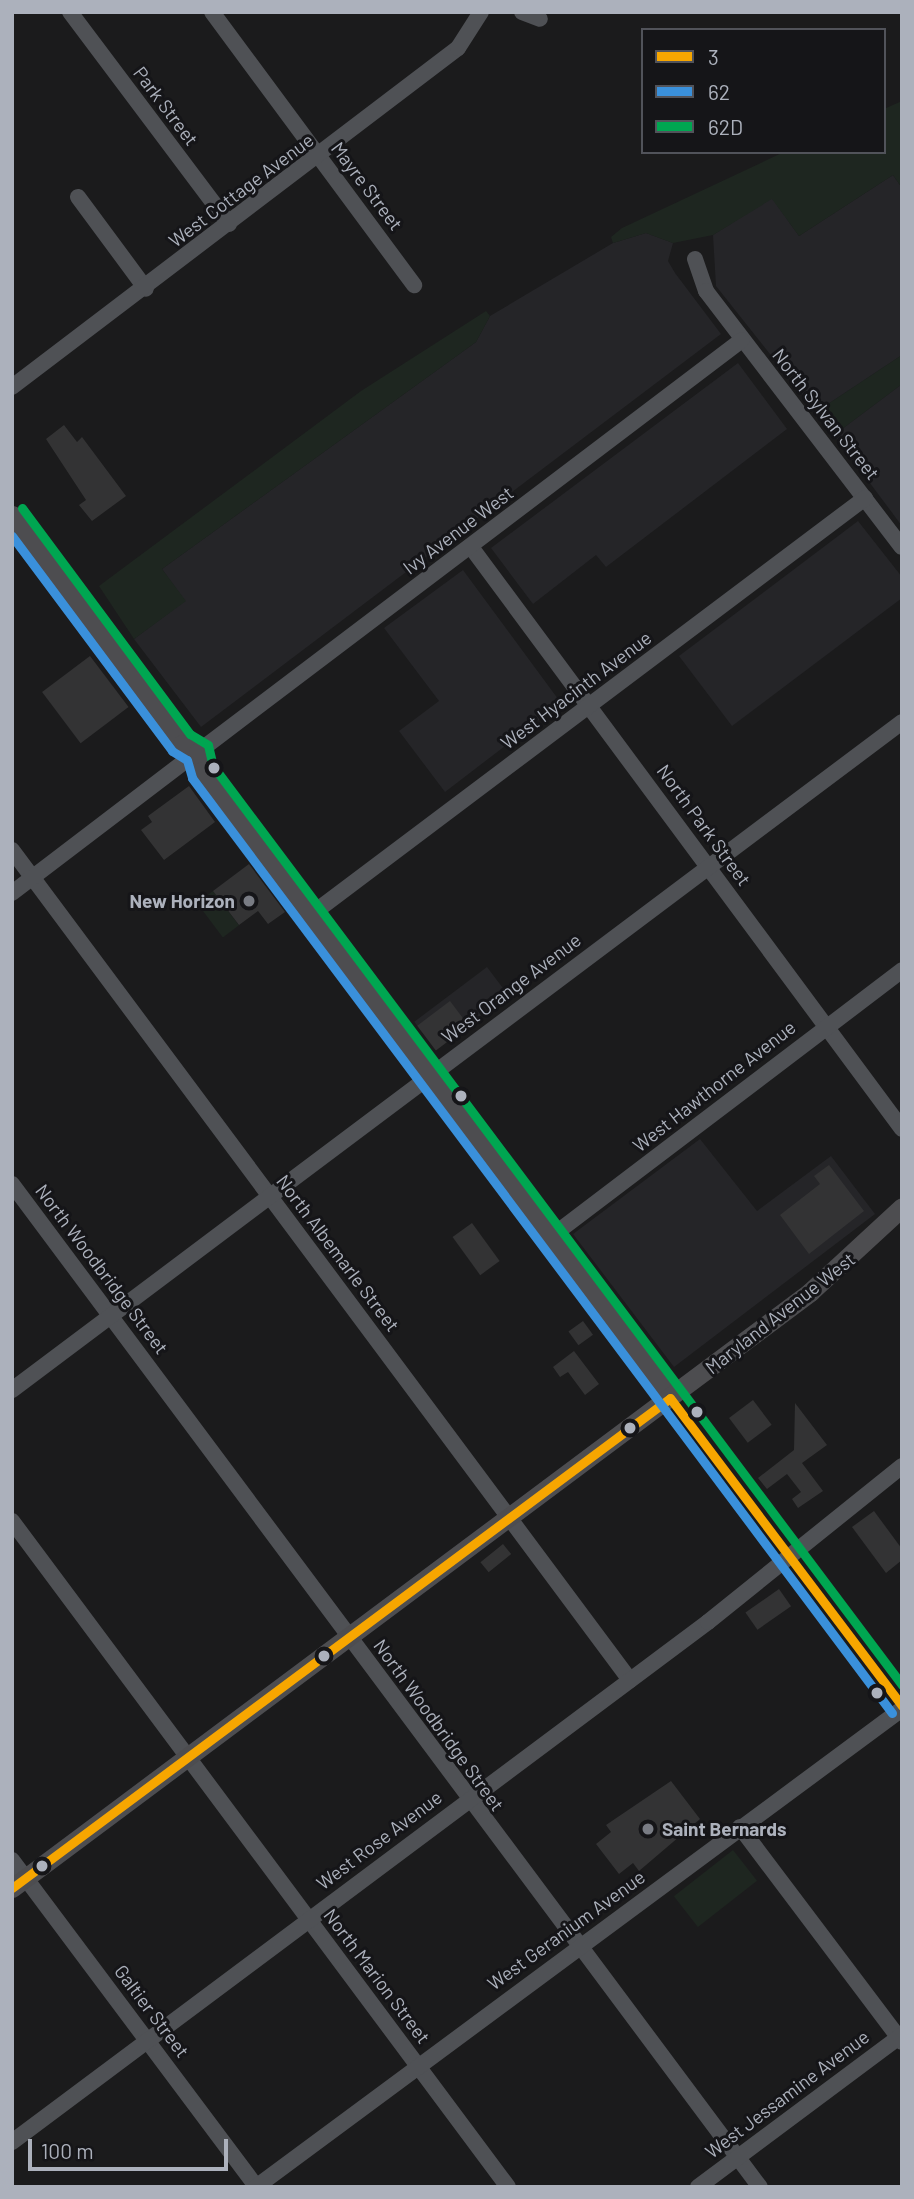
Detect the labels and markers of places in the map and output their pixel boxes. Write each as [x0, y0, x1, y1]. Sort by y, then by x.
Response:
unlabelled marker [207, 761, 221, 775]
place label: New Horizon [129, 890, 235, 912]
marker: New Horizon [241, 893, 257, 909]
unlabelled marker [454, 1089, 468, 1103]
unlabelled marker [690, 1405, 704, 1419]
unlabelled marker [623, 1421, 637, 1435]
unlabelled marker [317, 1649, 331, 1663]
unlabelled marker [870, 1686, 884, 1700]
place label: Saint Bernards [662, 1818, 787, 1840]
marker: Saint Bernards [640, 1821, 656, 1837]
unlabelled marker [35, 1859, 49, 1873]

